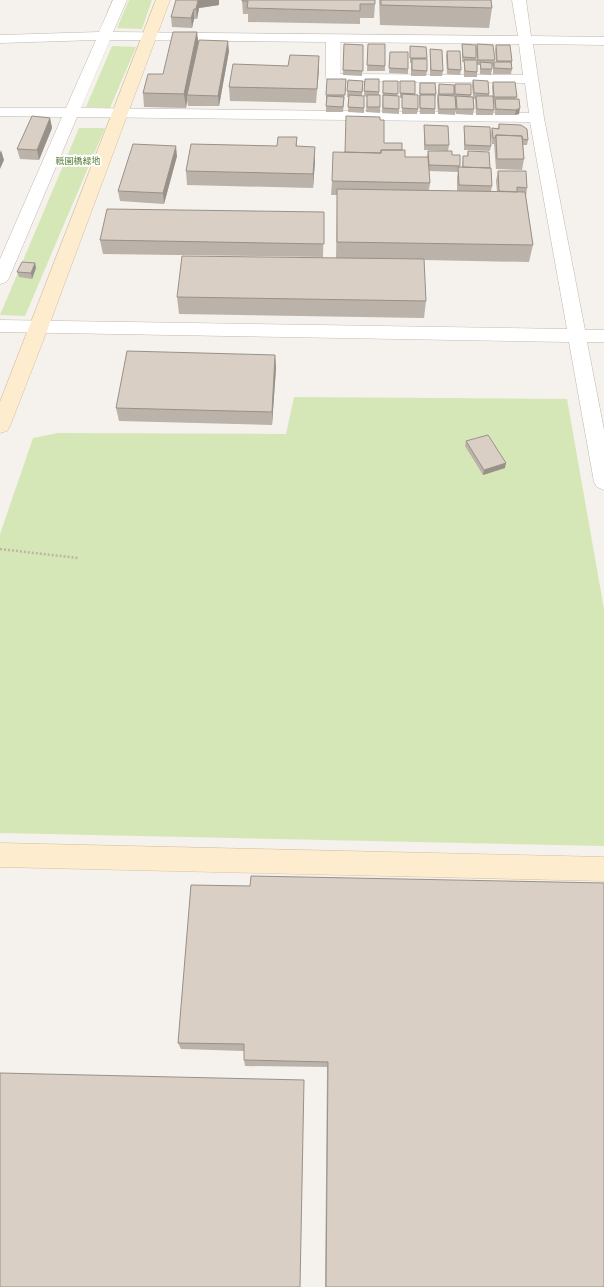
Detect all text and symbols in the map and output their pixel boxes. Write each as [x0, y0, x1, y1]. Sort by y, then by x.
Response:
park label: 祇園橋緑地 [55, 156, 101, 167]

